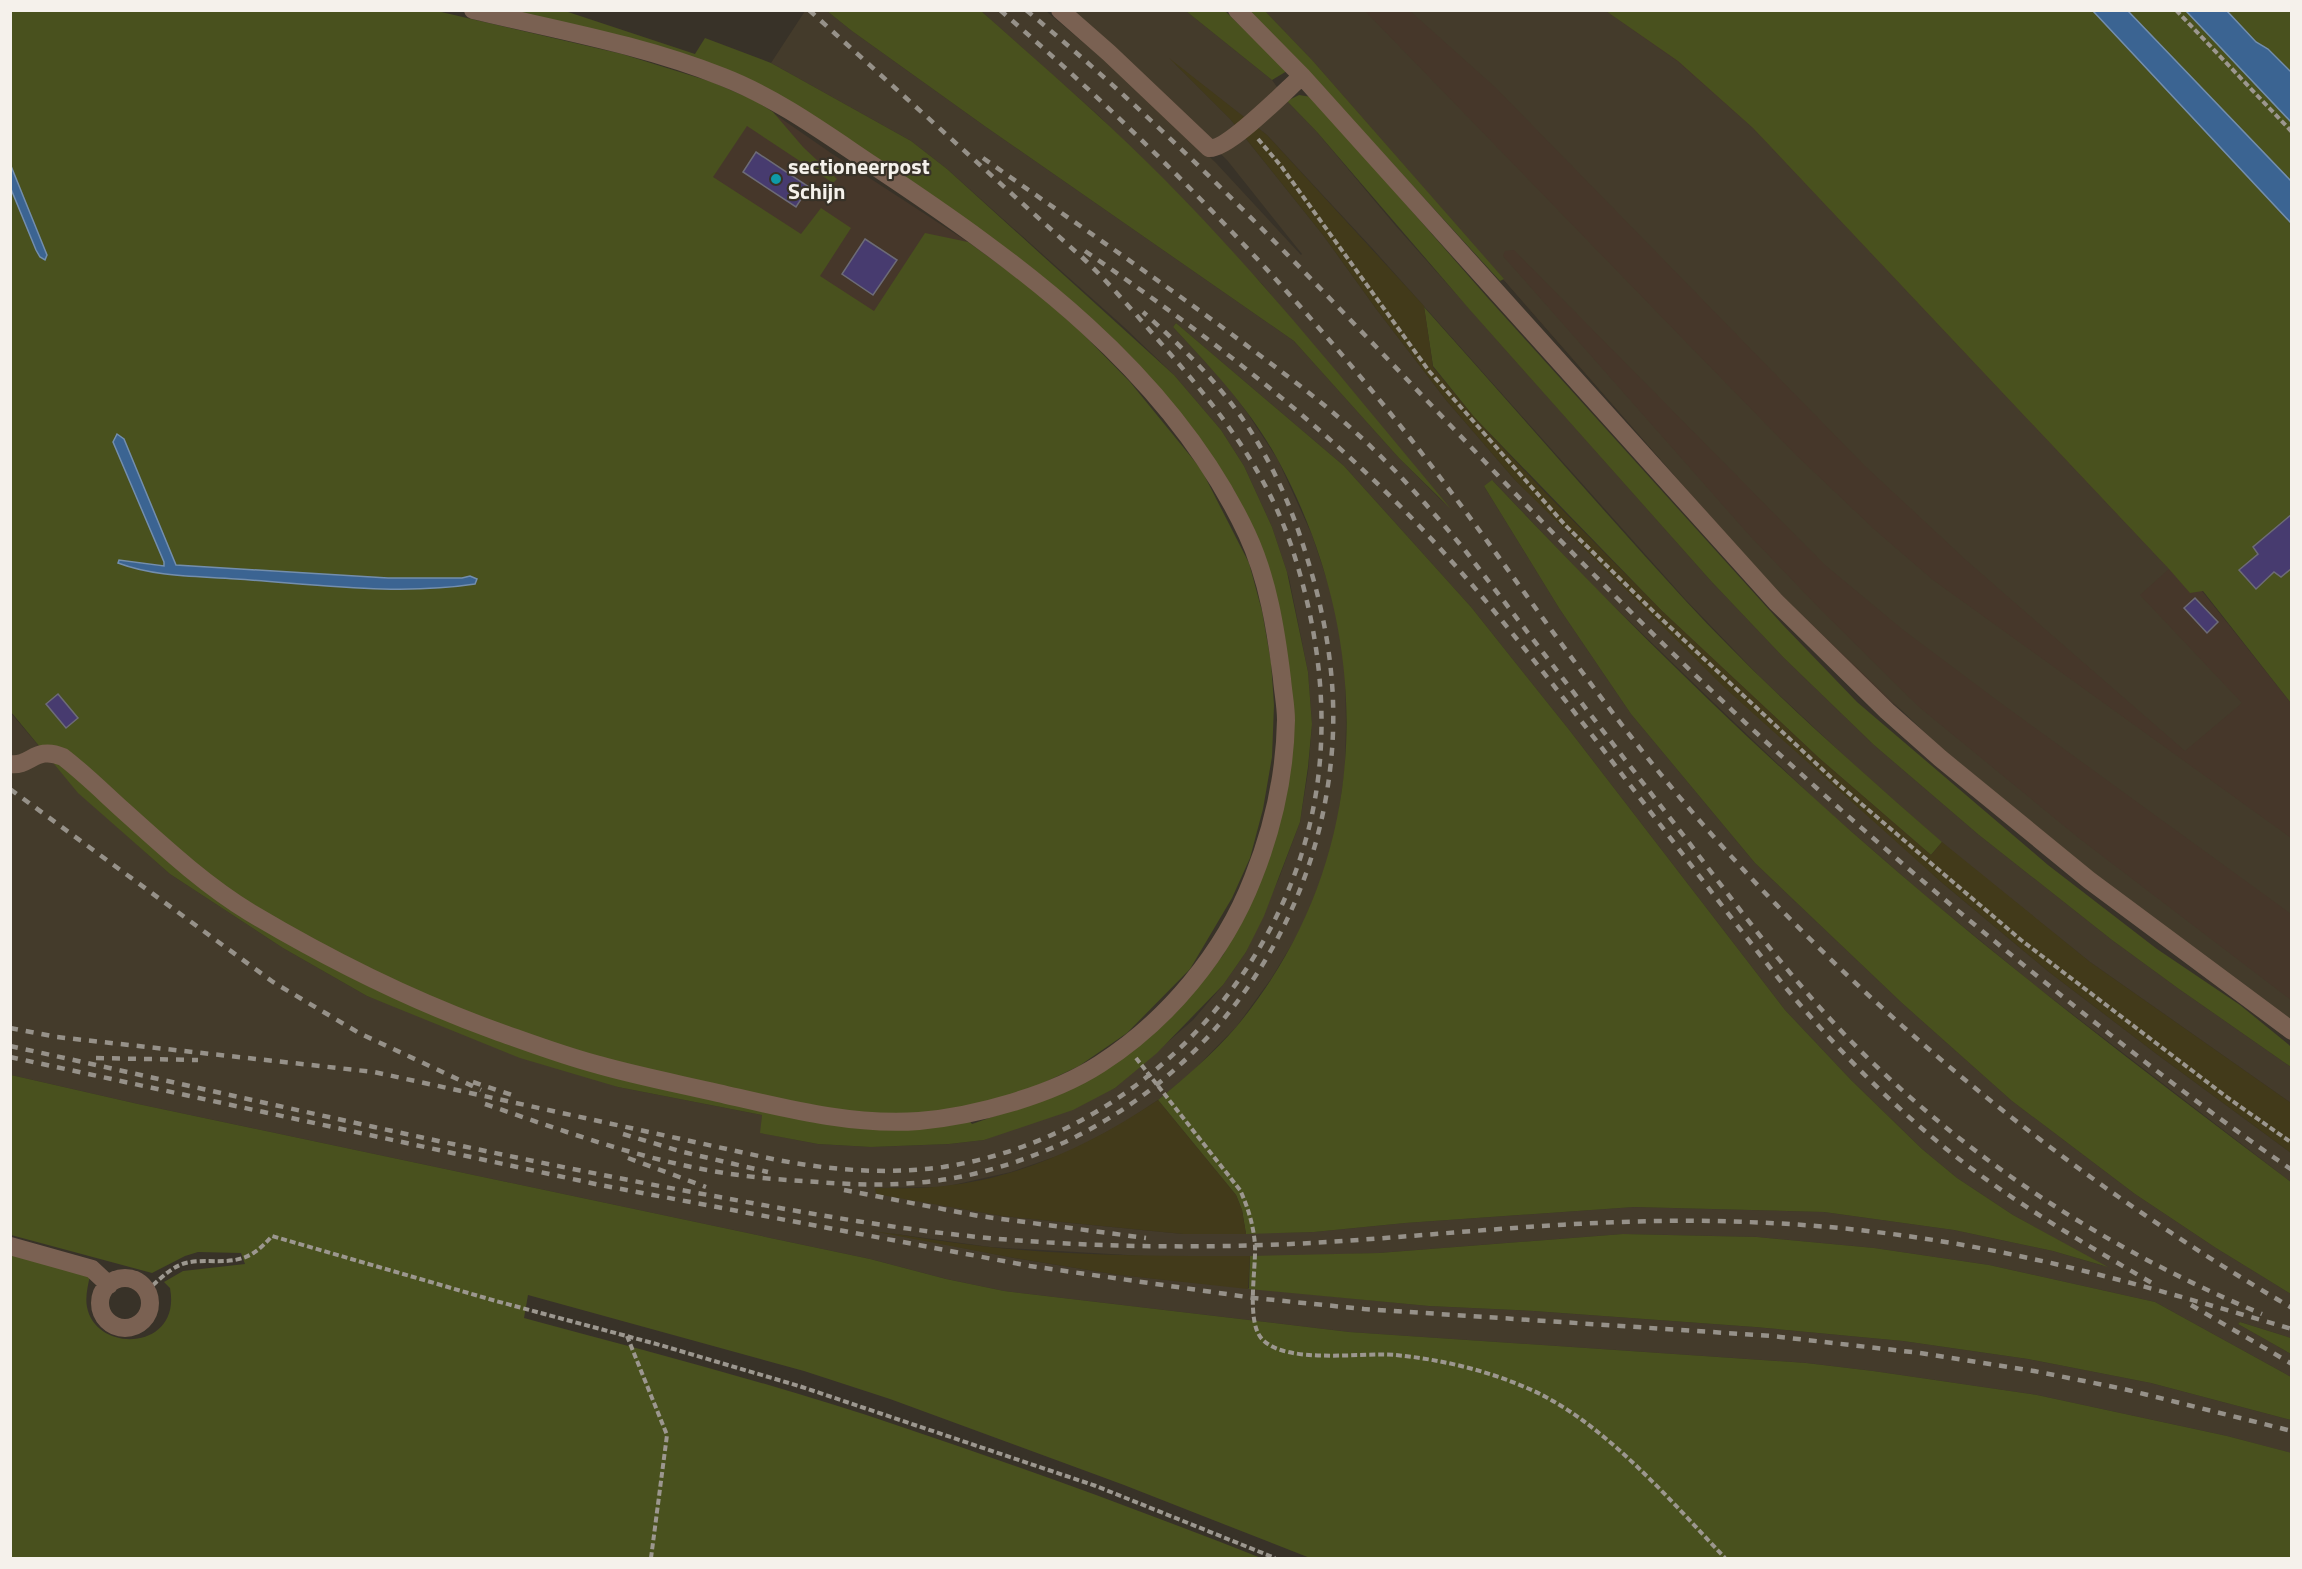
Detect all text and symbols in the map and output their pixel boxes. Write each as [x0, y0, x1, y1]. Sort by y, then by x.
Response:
place label: sectioneerpost Schijn [788, 149, 930, 208]
marker: sectioneerpost Schijn [769, 172, 783, 186]

